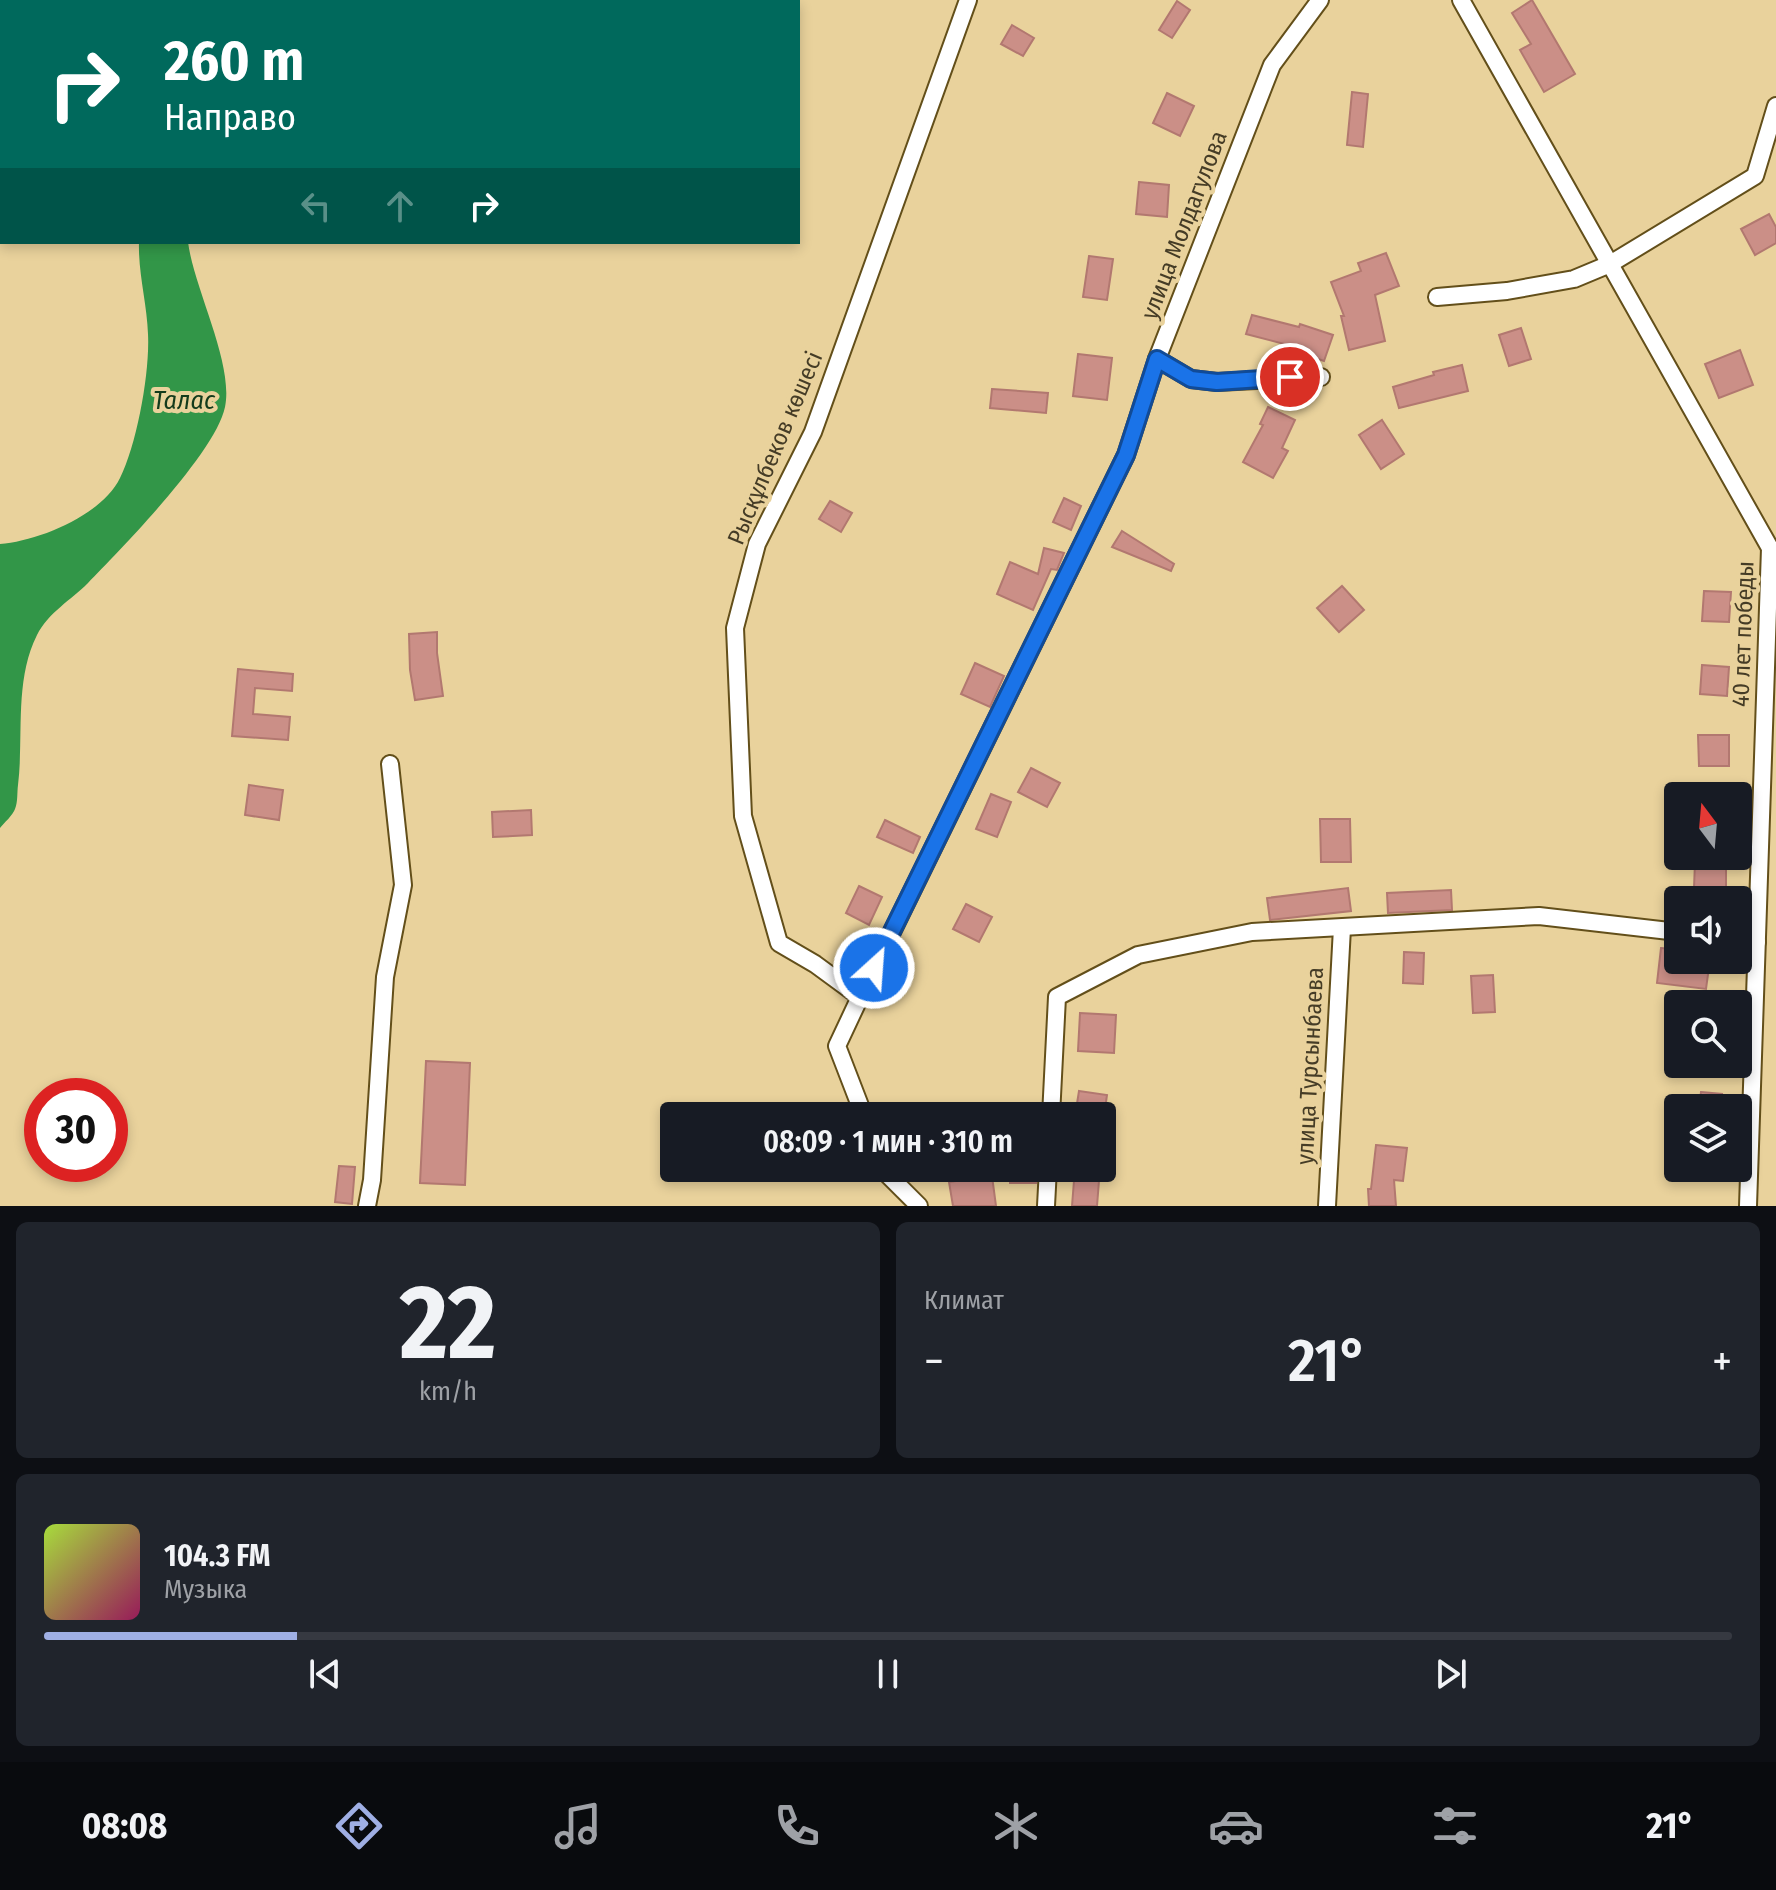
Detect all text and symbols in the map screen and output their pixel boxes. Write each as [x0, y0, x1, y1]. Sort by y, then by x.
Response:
text: 260 m [164, 28, 304, 95]
icon: right [32, 32, 136, 136]
text: Направо [164, 96, 296, 140]
street label: улица Молдагулова [1135, 127, 1233, 323]
icon: left [294, 184, 338, 228]
icon: ahead [378, 184, 422, 228]
icon: right [462, 184, 506, 228]
pin [1256, 343, 1324, 411]
street label: Рысқұлбеков көшесі [722, 347, 828, 549]
icon: arrive [1268, 355, 1312, 399]
water label: Талас [153, 385, 216, 416]
street label: 40 лет победы [1726, 560, 1760, 708]
north arrow [1664, 782, 1752, 870]
map controls [1664, 782, 1752, 1182]
button: sound [1664, 886, 1752, 974]
position arrow [832, 926, 916, 1010]
street label: улица Турсынбаева [1291, 966, 1329, 1166]
button: search [1664, 990, 1752, 1078]
speed limit sign: 30 [24, 1078, 128, 1182]
button: layers [1664, 1094, 1752, 1182]
text: 08:09 · 1 мин · 310 m [763, 1124, 1013, 1160]
text: 22 [400, 1261, 496, 1386]
text: Климат [924, 1285, 1004, 1316]
text: 21° [1288, 1325, 1368, 1397]
text: − [924, 1335, 944, 1388]
text: + [1712, 1335, 1732, 1388]
text: km/h [419, 1376, 477, 1407]
text: 104.3 FM [164, 1538, 270, 1574]
text: Музыка [164, 1574, 247, 1605]
icon: previous [303, 1652, 347, 1696]
icon: pause [866, 1652, 910, 1696]
icon: next [1429, 1652, 1473, 1696]
icon: directions [331, 1798, 387, 1854]
icon: music [550, 1798, 606, 1854]
icon: phone [769, 1798, 825, 1854]
icon: climate [988, 1798, 1044, 1854]
icon: car [1208, 1798, 1264, 1854]
icon: filters [1427, 1798, 1483, 1854]
text: 08:08 [82, 1804, 167, 1848]
text: 21° [1646, 1804, 1694, 1848]

